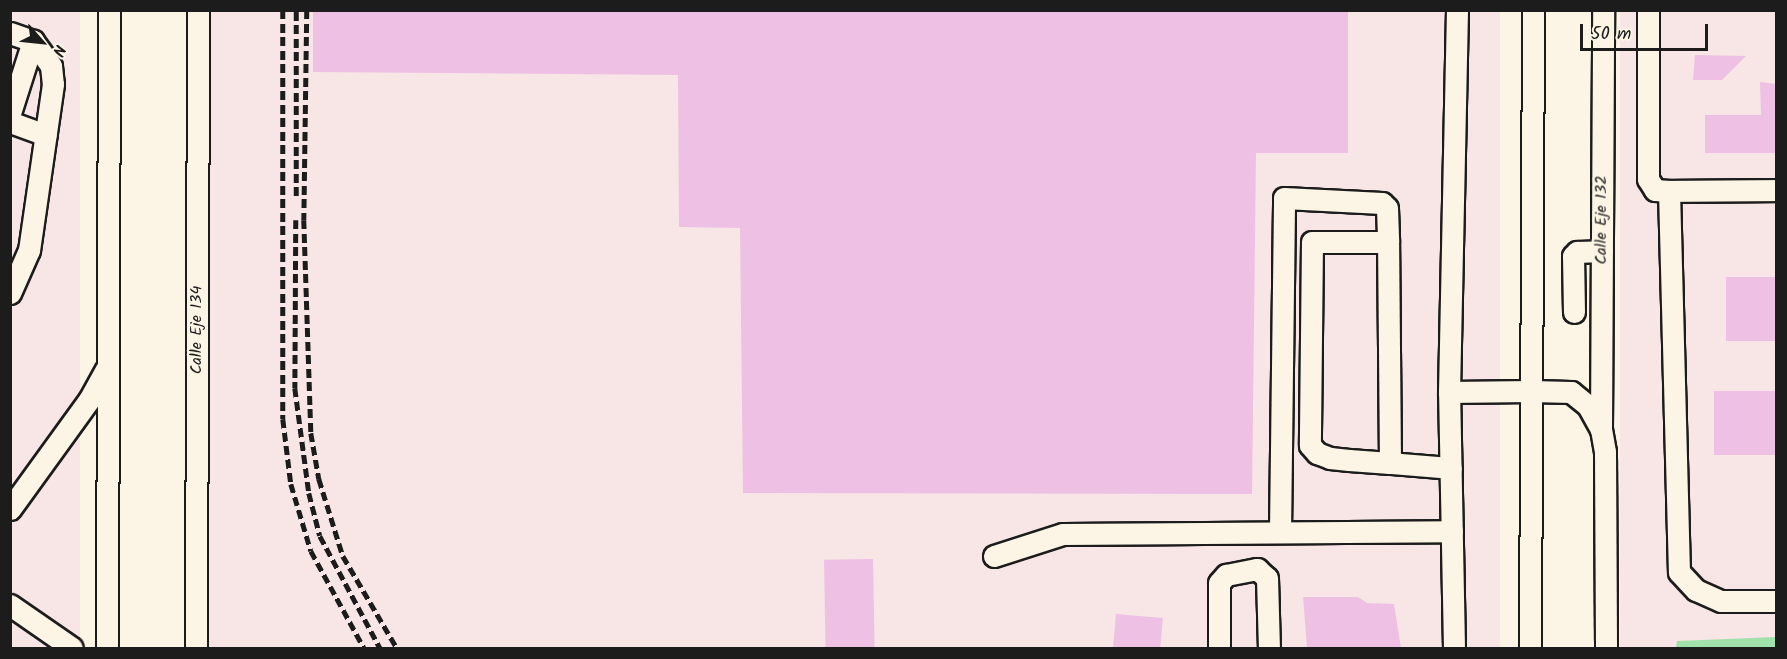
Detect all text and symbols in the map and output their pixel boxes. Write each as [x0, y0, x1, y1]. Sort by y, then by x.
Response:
north arrow [12, 12, 72, 72]
scale bar [1583, 12, 1710, 50]
text: 50 m [1591, 20, 1631, 49]
text: N [45, 40, 72, 61]
street label: Calle Eje 132 [1592, 175, 1612, 265]
street label: Calle Eje 134 [187, 286, 207, 374]

